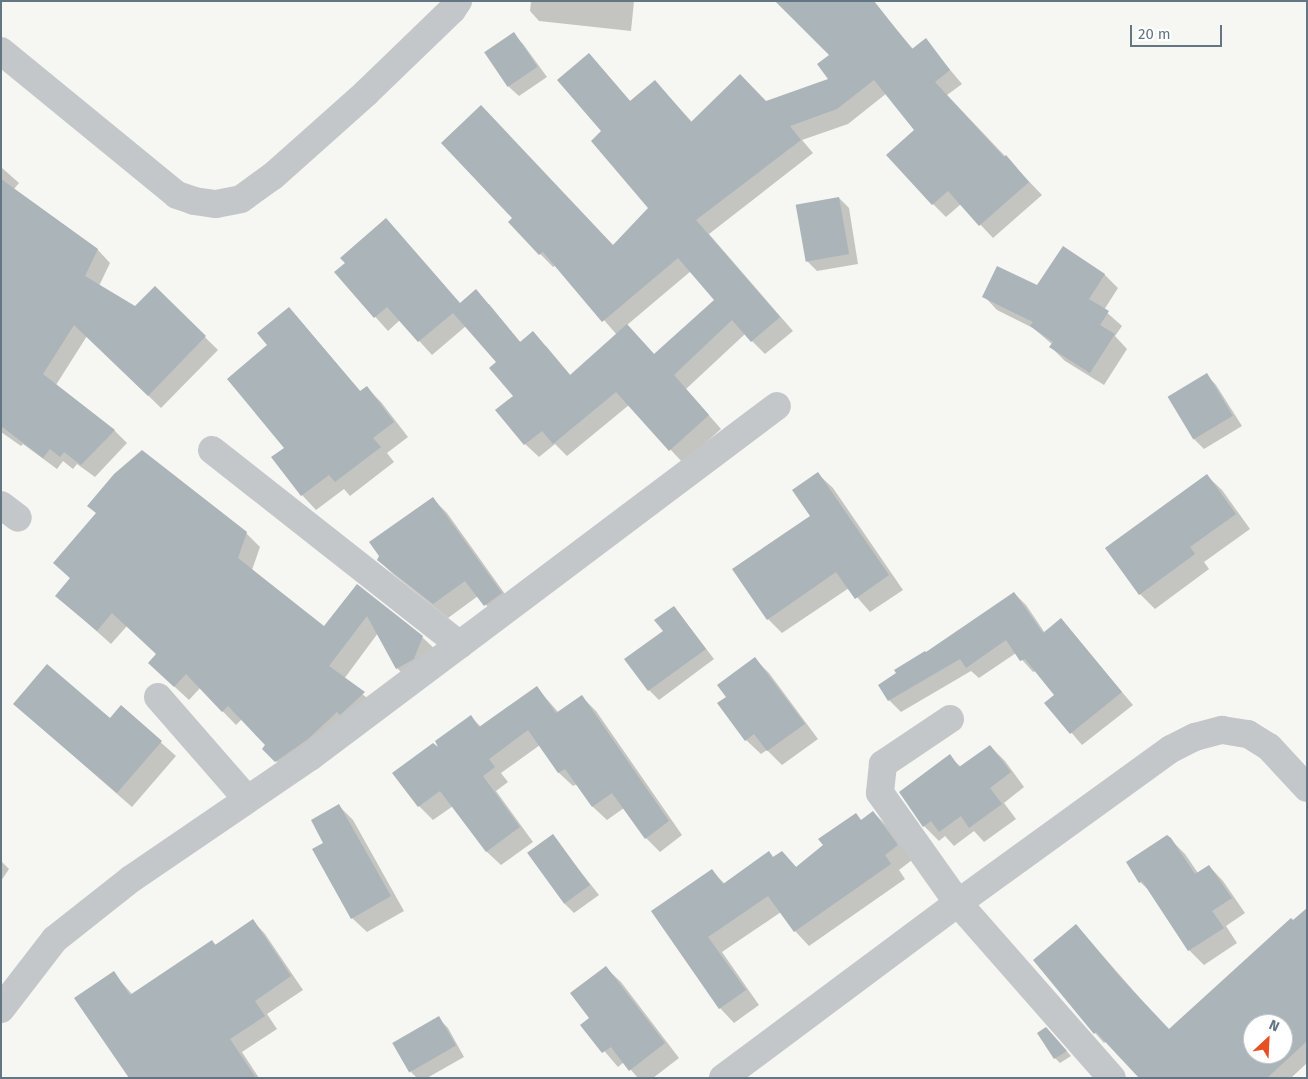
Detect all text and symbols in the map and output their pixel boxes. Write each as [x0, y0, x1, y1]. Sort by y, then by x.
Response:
scale bar [1133, 15, 1226, 47]
text: 20 m [1138, 25, 1171, 43]
north arrow [1243, 1014, 1293, 1064]
text: N [1266, 1016, 1282, 1036]

